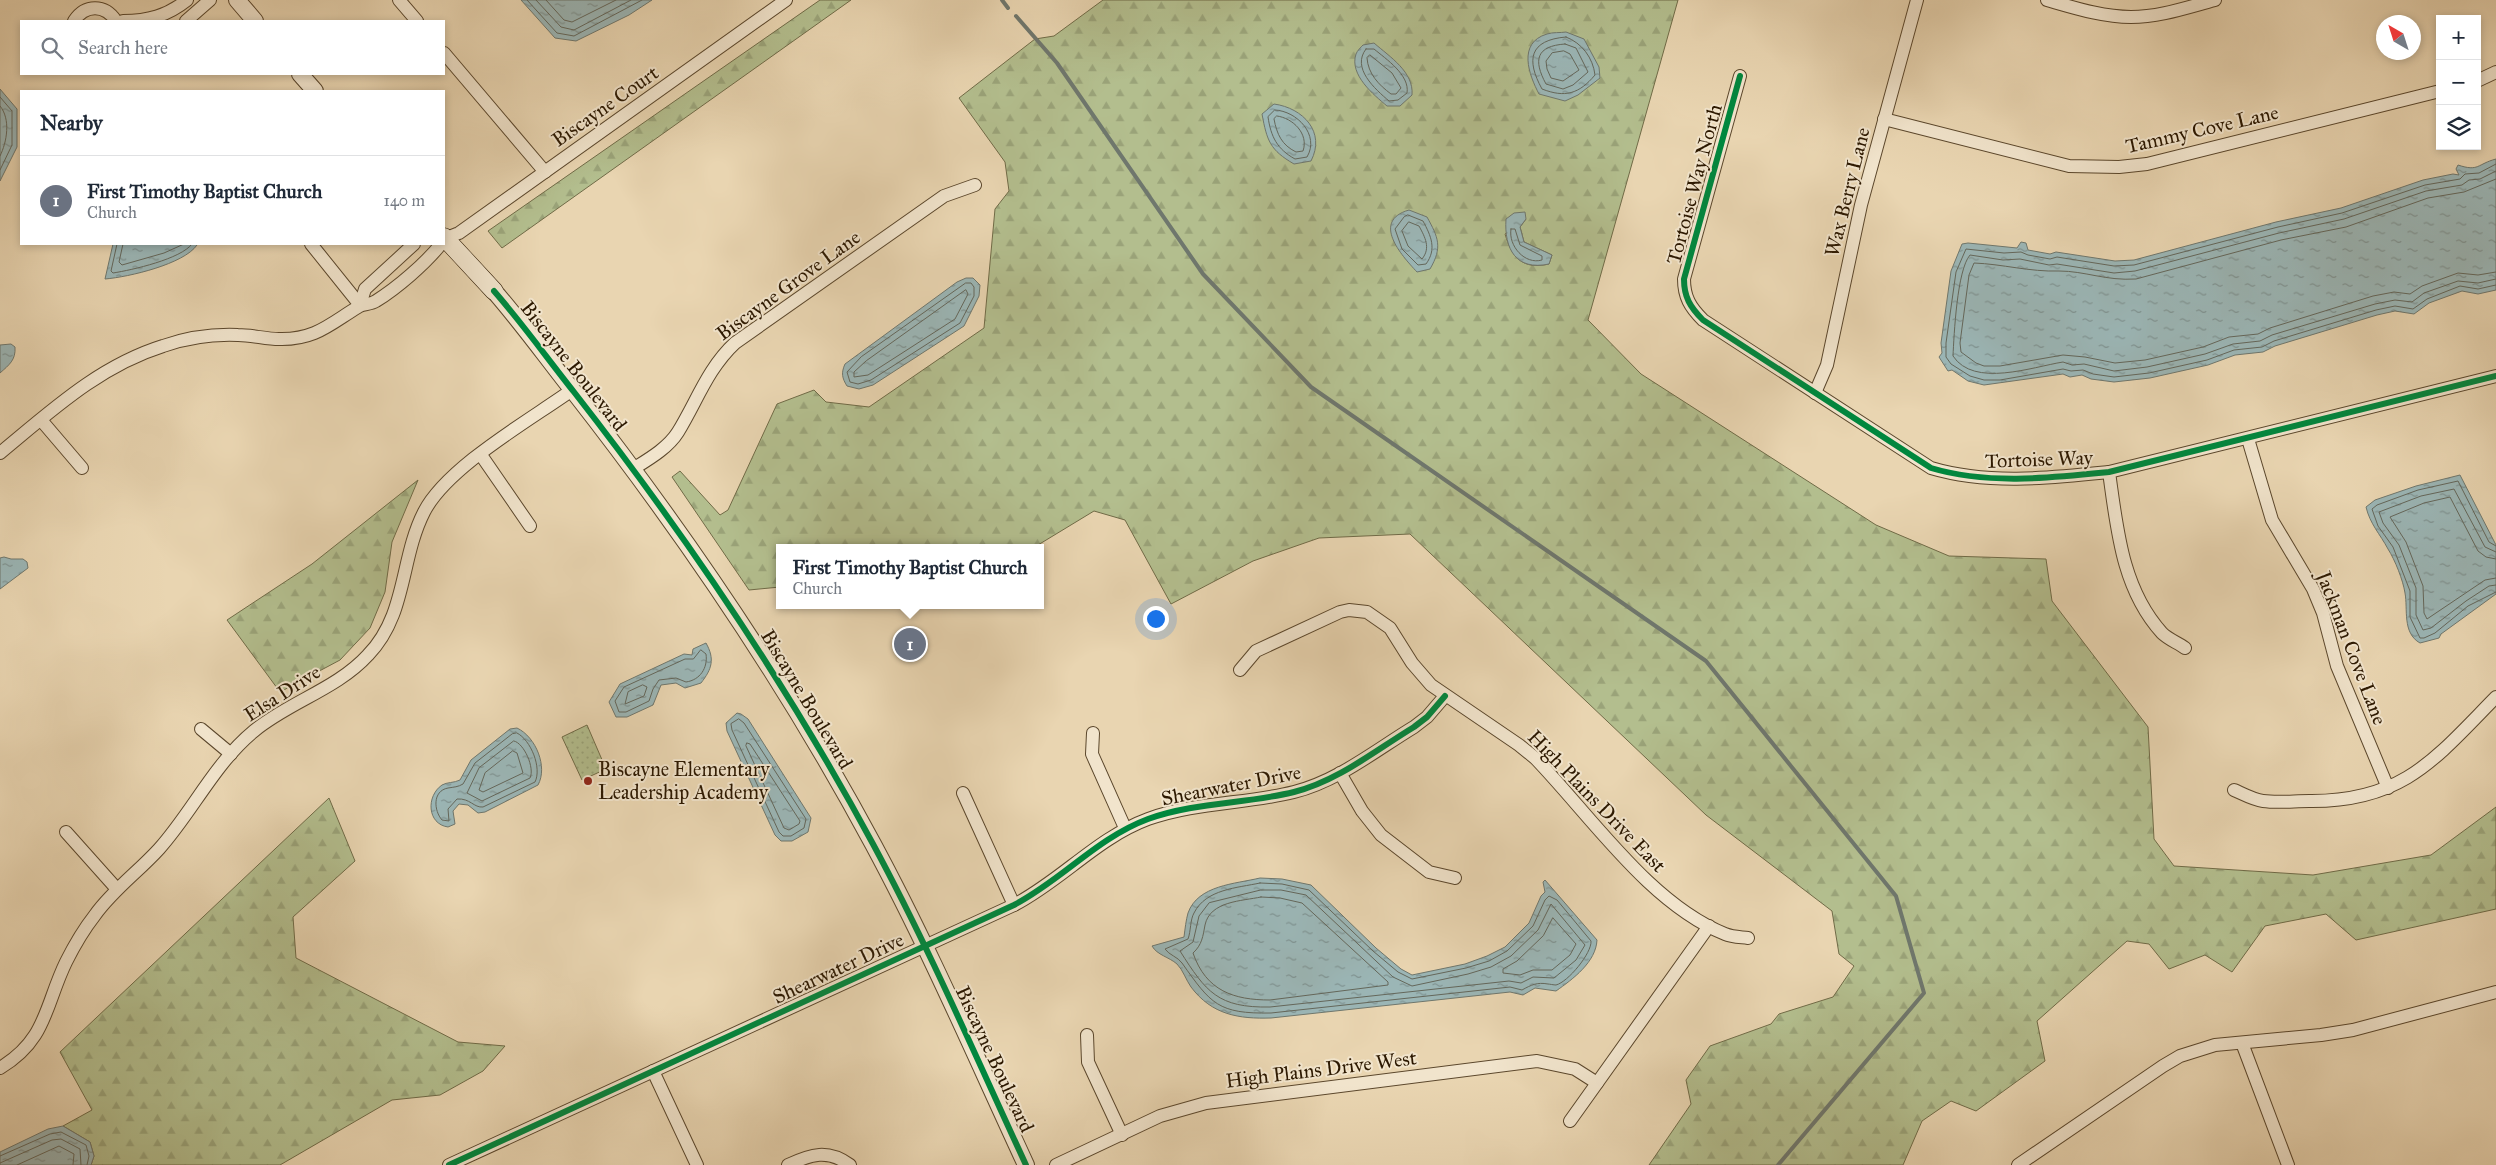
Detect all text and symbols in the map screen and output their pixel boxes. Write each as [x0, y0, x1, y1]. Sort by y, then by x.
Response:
north arrow [2376, 15, 2421, 60]
map controls [2436, 15, 2481, 150]
button: + [2436, 15, 2481, 60]
search box [20, 20, 445, 75]
icon: search [38, 34, 66, 62]
text: Search here [78, 36, 168, 59]
street label: Biscayne Court [547, 60, 663, 152]
button: − [2436, 60, 2481, 105]
street label: Tammy Cove Lane [2123, 100, 2281, 158]
street label: Tortoise Way North [1661, 101, 1727, 267]
button: layers [2436, 105, 2481, 150]
text: Nearby [40, 110, 103, 136]
street label: Wax Berry Lane [1819, 125, 1875, 259]
text: First Timothy Baptist Church [87, 180, 322, 203]
text: 1 [53, 191, 59, 210]
text: 140 m [384, 191, 425, 210]
text: Church [87, 203, 137, 222]
street label: Biscayne Grove Lane [711, 225, 865, 345]
street label: Biscayne Boulevard [516, 296, 632, 436]
street label: Tortoise Way [1985, 445, 2094, 473]
popup [776, 544, 1044, 609]
text: First Timothy Baptist Church [792, 556, 1028, 579]
street label: Jackman Cove Lane [2310, 566, 2392, 728]
text: Church [792, 579, 842, 598]
your location [1143, 606, 1169, 632]
street label: Biscayne Boulevard [756, 625, 858, 773]
pin: 1 [894, 625, 926, 663]
street label: Elsa Drive [239, 660, 325, 726]
street label: High Plains Drive East [1522, 725, 1671, 878]
place label: Biscayne Elementary Leadership Academy [598, 757, 770, 804]
street label: Shearwater Drive [1159, 760, 1303, 810]
marker: Biscayne Elementary Leadership Academy [582, 775, 594, 787]
street label: Shearwater Drive [769, 927, 907, 1009]
street label: Biscayne Boulevard [951, 982, 1039, 1136]
street label: High Plains Drive West [1224, 1045, 1418, 1094]

